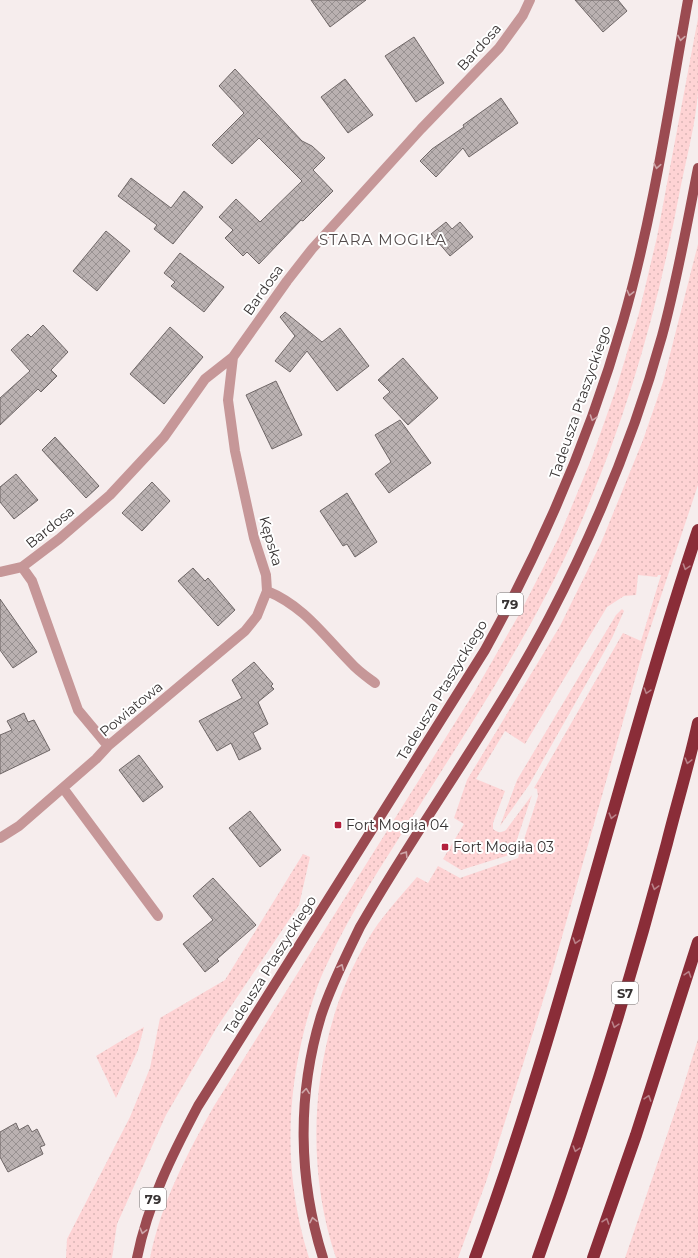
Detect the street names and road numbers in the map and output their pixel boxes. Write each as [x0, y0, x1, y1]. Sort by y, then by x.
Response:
street label: Bardosa [453, 20, 505, 74]
street label: Bardosa [239, 261, 287, 319]
street label: Tadeusza Ptaszyckiego [545, 323, 615, 481]
street label: Bardosa [22, 502, 78, 552]
street label: Kępska [255, 514, 287, 568]
road number: 79 [497, 593, 523, 615]
street label: Tadeusza Ptaszyckiego [393, 616, 491, 764]
street label: Powiatowa [96, 677, 166, 741]
street label: Tadeusza Ptaszyckiego [220, 892, 320, 1038]
road number: S7 [612, 982, 638, 1004]
road number: 79 [140, 1188, 166, 1210]

